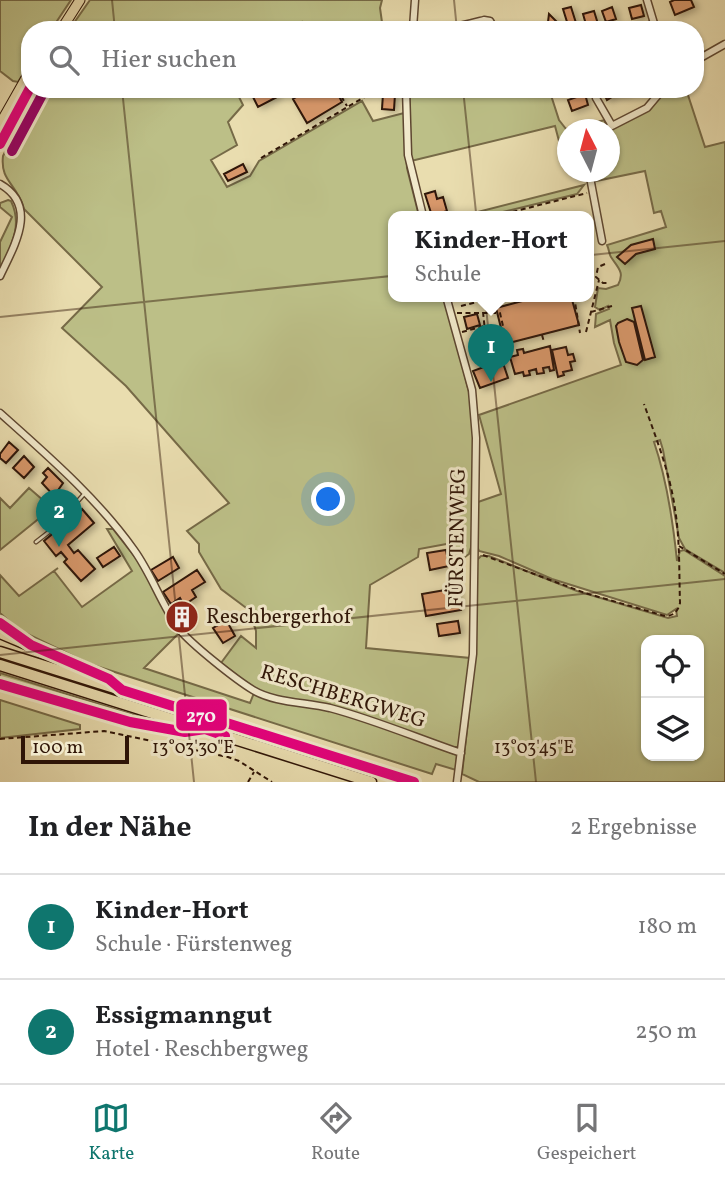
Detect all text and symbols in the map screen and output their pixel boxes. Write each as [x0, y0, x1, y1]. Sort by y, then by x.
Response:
search box [21, 21, 704, 98]
icon: search [45, 41, 83, 79]
text: Hier suchen [101, 42, 237, 78]
north arrow [557, 119, 620, 182]
popup [388, 211, 594, 302]
text: Kinder-Hort [414, 223, 568, 259]
text: Schule [414, 259, 481, 291]
pin: 1 [468, 324, 514, 382]
street label: FÜRSTENWEG [442, 468, 474, 608]
your location [311, 482, 345, 516]
pin: 2 [36, 489, 82, 547]
building icon: Reschbergerhof [163, 598, 201, 636]
place label: Reschbergerhof [206, 603, 353, 632]
map controls [641, 635, 704, 761]
button: locate [641, 635, 704, 698]
street label: RESCHBERGWEG [257, 658, 429, 736]
line badge: 270 [175, 698, 228, 732]
button: layers [641, 698, 704, 761]
text: 270 [186, 704, 216, 730]
scale bar [21, 733, 130, 765]
text: 100 m [32, 735, 83, 761]
text: 13°03'30"E [152, 736, 234, 761]
text: 13°03'45"E [494, 736, 574, 761]
text: In der Nähe [28, 807, 192, 849]
text: 2 Ergebnisse [570, 812, 697, 844]
text: Kinder-Hort [95, 893, 249, 929]
text: 1 [46, 911, 56, 943]
text: 180 m [638, 911, 697, 943]
text: Schule · Fürstenweg [95, 929, 292, 961]
text: Essigmanngut [95, 998, 272, 1034]
text: 2 [45, 1016, 57, 1048]
text: 250 m [635, 1016, 697, 1048]
text: Hotel · Reschbergweg [95, 1034, 308, 1066]
tab: Karte [88, 1099, 134, 1167]
tab: Route [311, 1099, 360, 1167]
tab: Gespeichert [537, 1099, 637, 1167]

